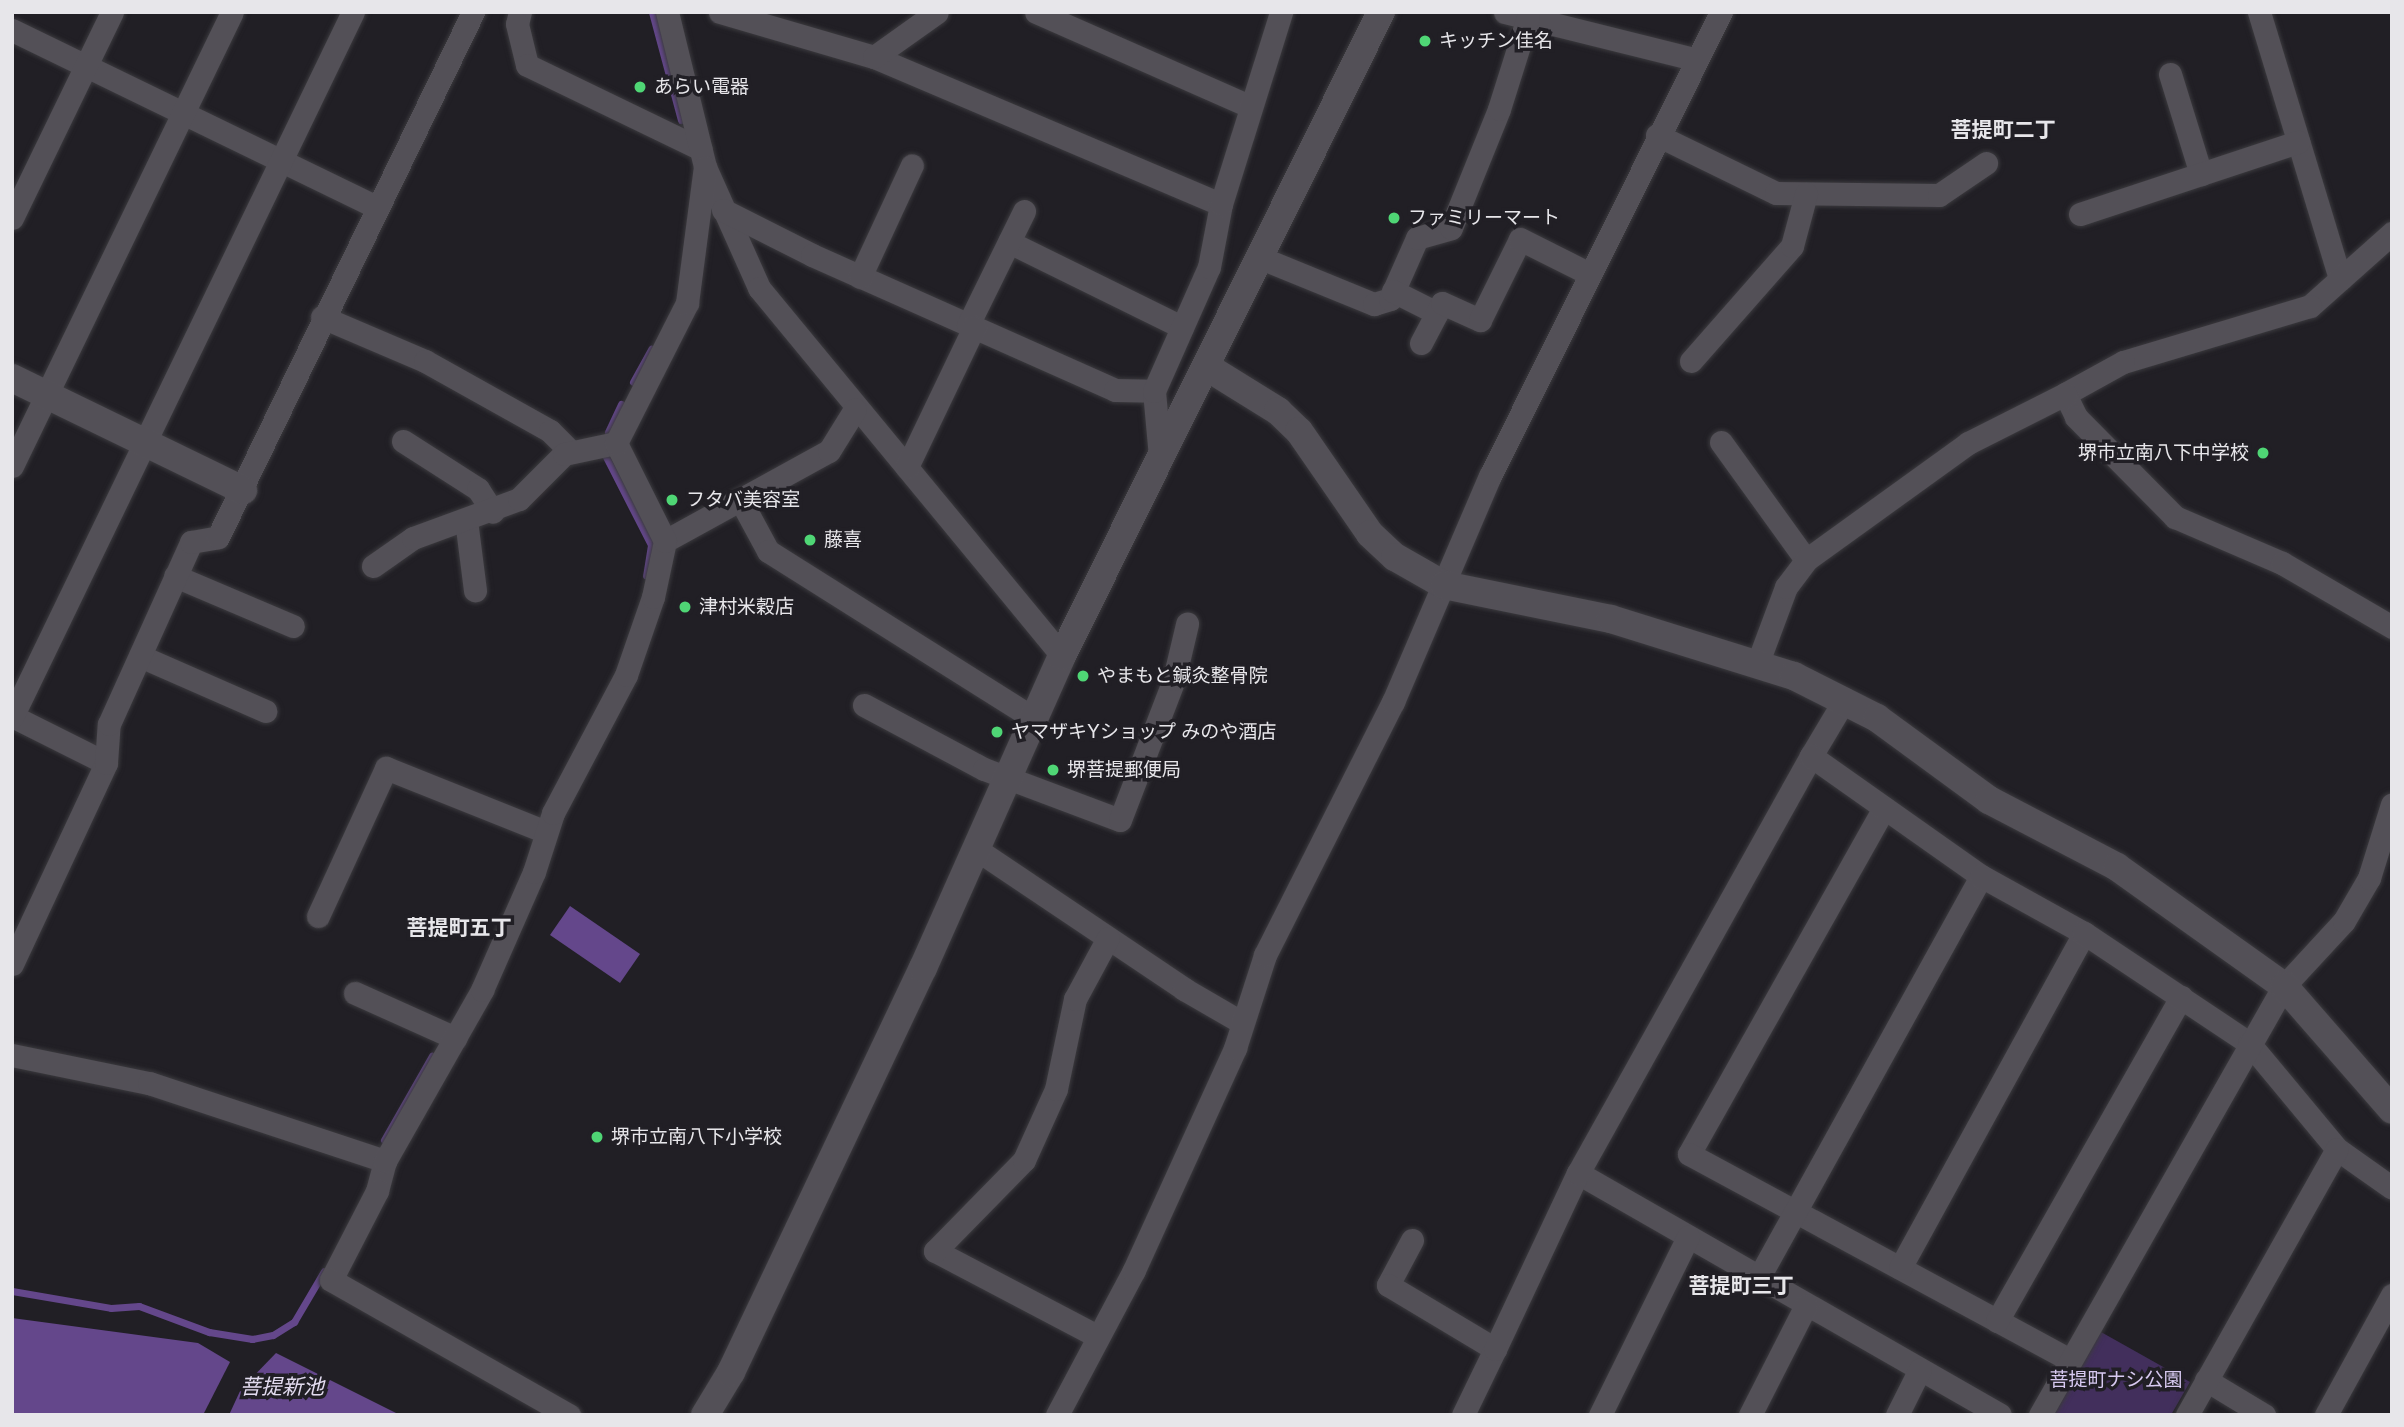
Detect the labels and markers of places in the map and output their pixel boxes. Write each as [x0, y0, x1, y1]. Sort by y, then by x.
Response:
place label: キッチン佳名 [1439, 30, 1553, 52]
marker: キッチン佳名 [1417, 33, 1433, 49]
place label: あらい電器 [654, 76, 749, 98]
marker: あらい電器 [632, 79, 648, 95]
place label: ファミリーマート [1408, 207, 1560, 229]
marker: ファミリーマート [1386, 210, 1402, 226]
place label: 堺市立南八下中学校 [2078, 442, 2249, 464]
marker: 堺市立南八下中学校 [2255, 445, 2271, 461]
place label: フタバ美容室 [686, 489, 800, 511]
marker: フタバ美容室 [664, 492, 680, 508]
place label: 藤喜 [824, 529, 862, 551]
marker: 藤喜 [802, 532, 818, 548]
place label: 津村米穀店 [699, 596, 794, 618]
marker: 津村米穀店 [677, 599, 693, 615]
place label: やまもと鍼灸整骨院 [1097, 665, 1268, 687]
marker: やまもと鍼灸整骨院 [1075, 668, 1091, 684]
place label: ヤマザキYショップ みのや酒店 [1011, 721, 1276, 743]
marker: ヤマザキYショップ みのや酒店 [989, 724, 1005, 740]
place label: 堺菩提郵便局 [1067, 759, 1181, 781]
marker: 堺菩提郵便局 [1045, 762, 1061, 778]
place label: 堺市立南八下小学校 [611, 1126, 782, 1148]
marker: 堺市立南八下小学校 [589, 1129, 605, 1145]

